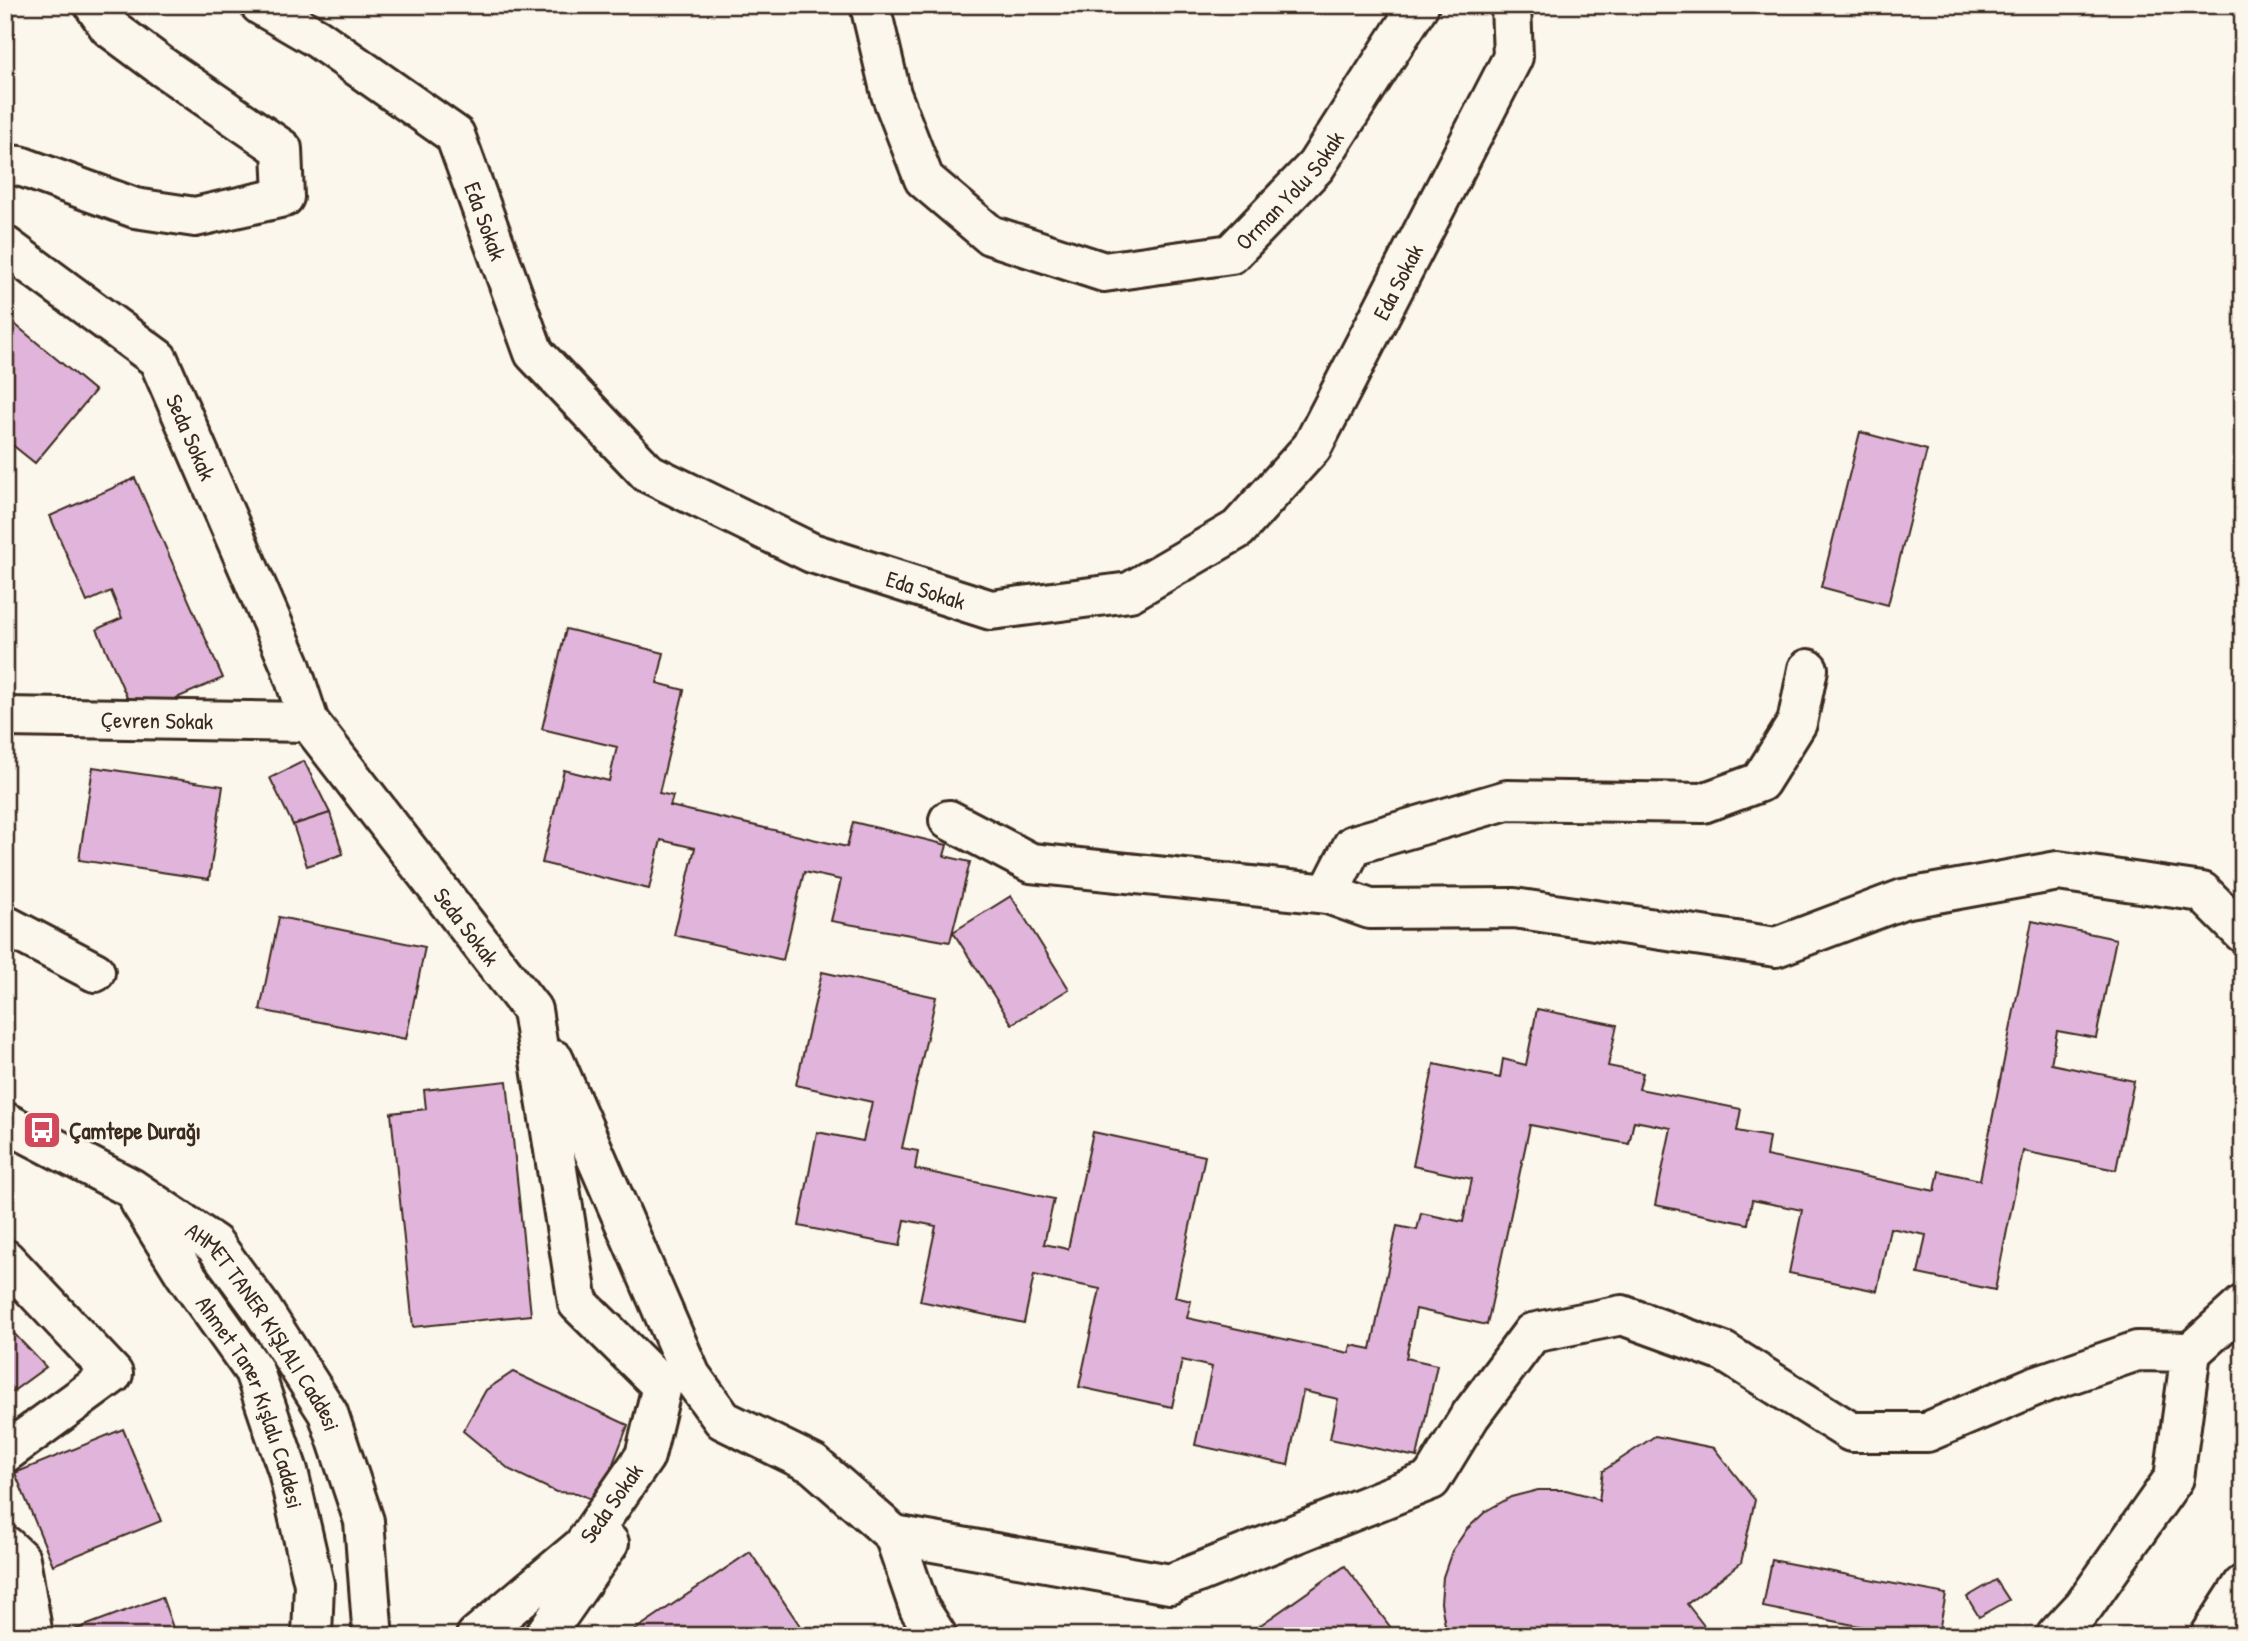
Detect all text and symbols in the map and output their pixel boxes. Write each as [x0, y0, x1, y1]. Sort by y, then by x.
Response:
street label: Orman Yolu Sokak [1228, 124, 1351, 256]
street label: Eda Sokak [458, 177, 515, 265]
street label: Eda Sokak [1365, 238, 1430, 325]
street label: Seda Sokak [159, 389, 224, 485]
street label: Eda Sokak [882, 562, 970, 617]
street label: Çevren Sokak [100, 703, 214, 736]
street label: Seda Sokak [427, 881, 508, 972]
bus stop icon: Çamtepe Durağı [21, 1109, 63, 1151]
place label: Çamtepe Durağı [69, 1115, 201, 1147]
street label: AHMET TANER KIŞLALI Caddesi [180, 1214, 348, 1435]
street label: Ahmet Taner Kışlalı Caddesi [190, 1289, 312, 1511]
street label: Seda Sokak [572, 1456, 650, 1549]

